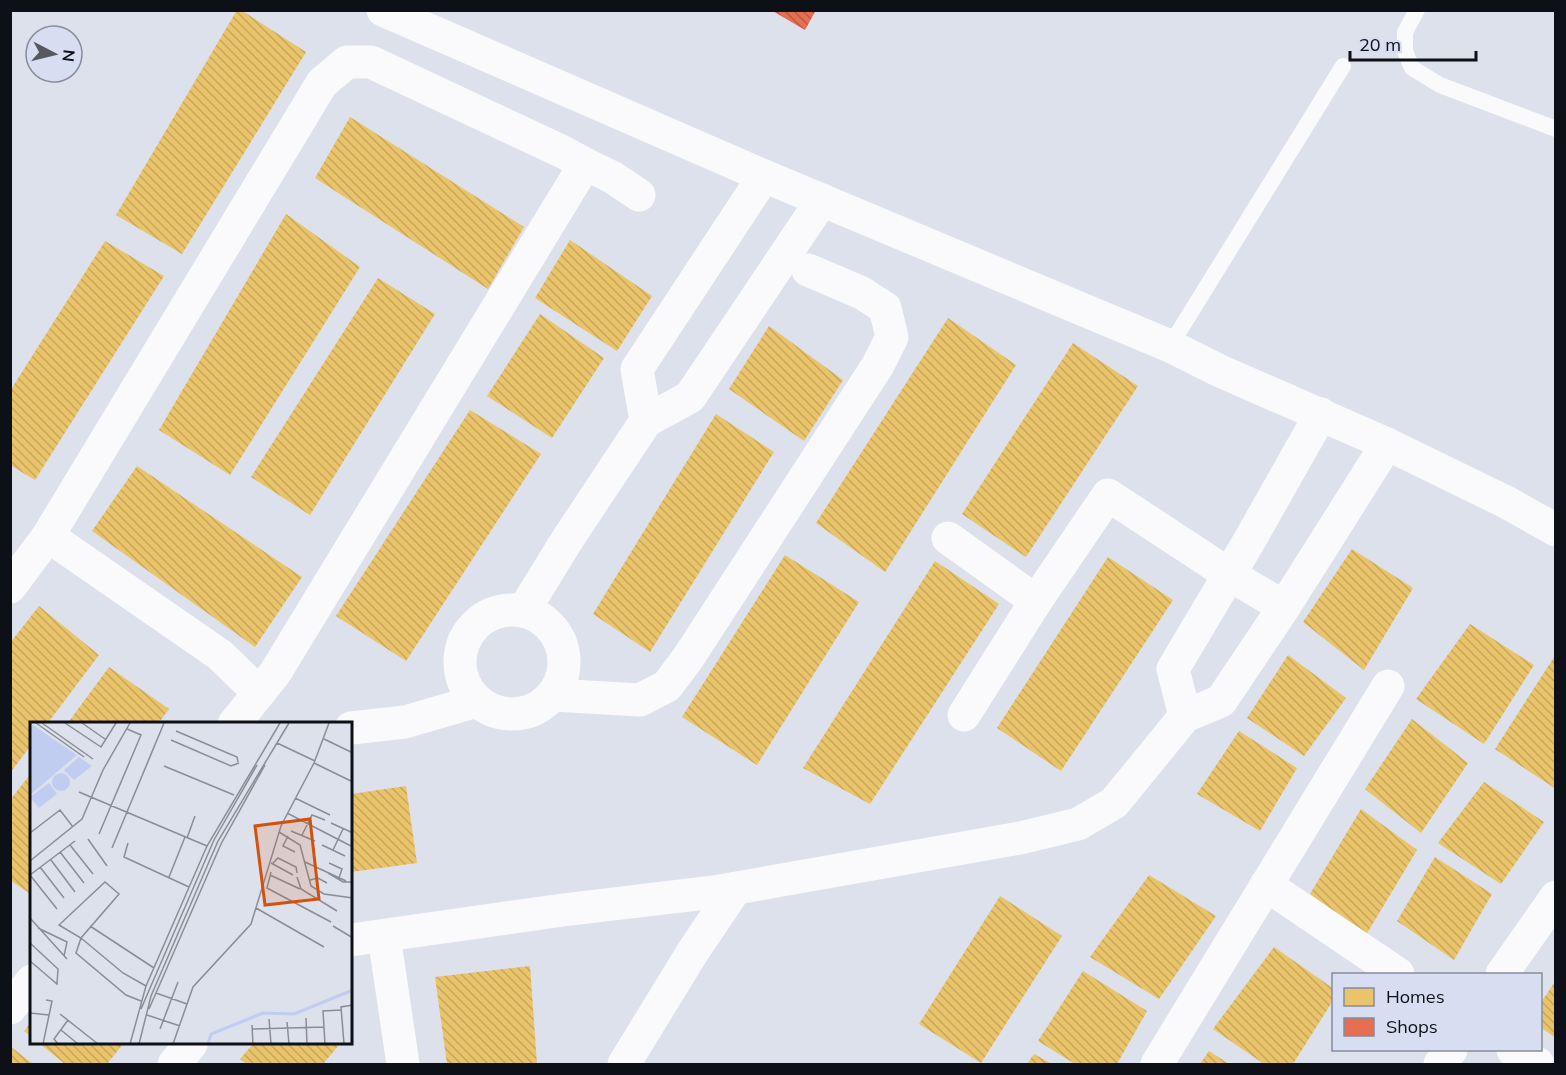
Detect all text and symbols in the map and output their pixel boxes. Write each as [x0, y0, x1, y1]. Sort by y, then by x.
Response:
north arrow [24, 24, 84, 84]
scale bar [1350, 24, 1476, 62]
text: 20 m [1359, 33, 1401, 56]
text: N [58, 49, 80, 63]
inset map [30, 722, 352, 1045]
legend [1332, 973, 1542, 1051]
text: Homes [1386, 985, 1445, 1008]
text: Shops [1386, 1015, 1438, 1038]

